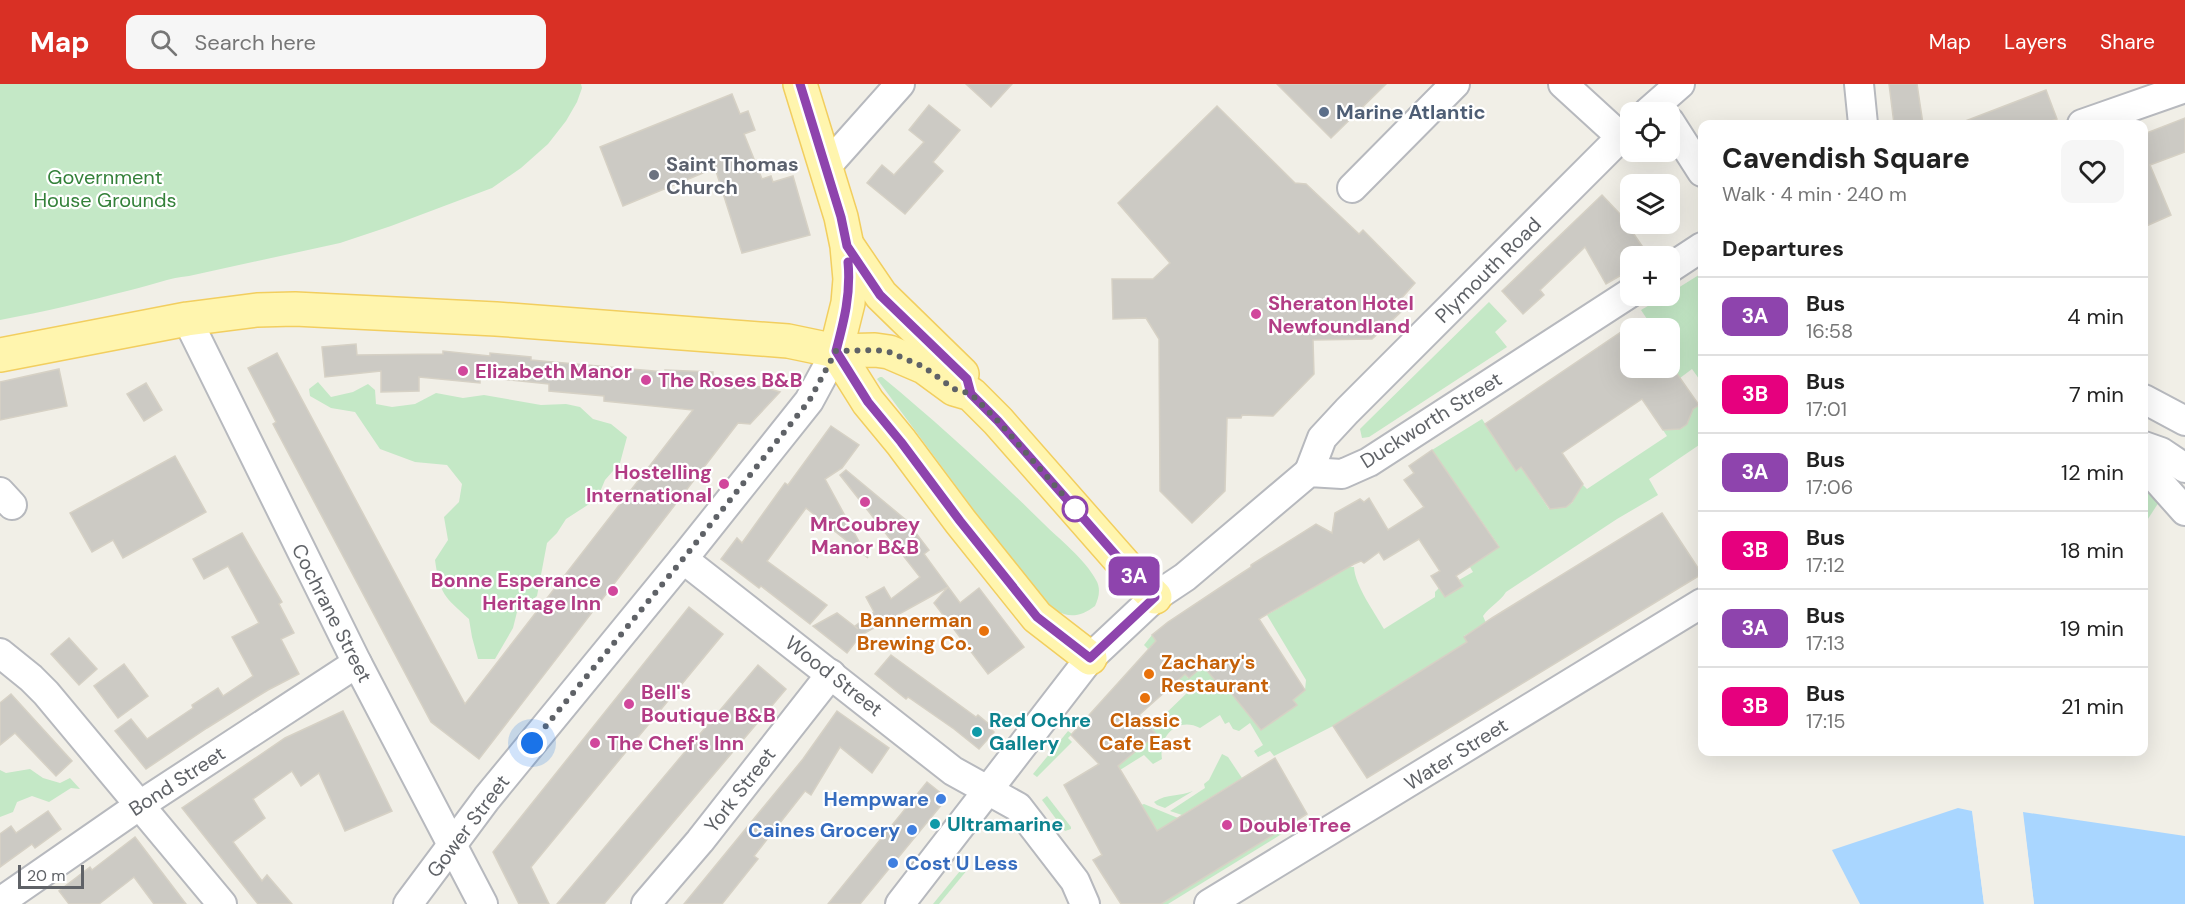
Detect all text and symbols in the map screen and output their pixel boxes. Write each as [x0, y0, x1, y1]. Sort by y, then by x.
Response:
search box [126, 15, 546, 69]
text: Map [30, 24, 90, 61]
icon: search [147, 26, 180, 59]
text: Search here [195, 28, 316, 57]
text: Map [1929, 28, 1971, 56]
text: Layers [2004, 28, 2067, 56]
text: Share [2100, 28, 2155, 56]
place label: Marine Atlantic [1336, 99, 1486, 125]
map controls [1620, 102, 1680, 378]
button: locate [1620, 102, 1680, 162]
marker: Marine Atlantic [1317, 105, 1331, 119]
text: Cavendish Square [1722, 140, 1970, 177]
button: heart [2061, 140, 2124, 203]
place label: Saint Thomas Church [666, 151, 799, 200]
park label: Government House Grounds [33, 164, 177, 213]
marker: Saint Thomas Church [647, 168, 661, 182]
button: layers [1620, 174, 1680, 234]
text: Walk · 4 min · 240 m [1722, 181, 1907, 207]
street label: Plymouth Road [1429, 211, 1547, 329]
text: Departures [1722, 234, 1844, 263]
button: + [1620, 246, 1680, 306]
text: Bus [1806, 289, 1845, 318]
place label: Sheraton Hotel Newfoundland [1268, 290, 1414, 339]
text: 3A [1742, 302, 1768, 330]
text: 4 min [2067, 302, 2124, 331]
marker: Sheraton Hotel Newfoundland [1249, 307, 1263, 321]
button: − [1620, 318, 1680, 378]
text: 16:58 [1806, 318, 1853, 344]
place label: Elizabeth Manor [475, 358, 632, 384]
marker: Elizabeth Manor [456, 364, 470, 378]
street label: Duckworth Street [1355, 366, 1507, 474]
place label: The Roses B&B [658, 367, 802, 393]
text: Bus [1806, 367, 1845, 396]
marker: The Roses B&B [639, 373, 653, 387]
text: 3B [1742, 380, 1768, 408]
text: 7 min [2069, 380, 2124, 409]
text: 17:01 [1806, 396, 1847, 422]
text: Bus [1806, 445, 1845, 474]
text: 3A [1742, 458, 1768, 486]
text: 12 min [2061, 458, 2124, 487]
place label: Hostelling International [586, 459, 712, 508]
text: 17:06 [1806, 474, 1853, 500]
marker: Hostelling International [717, 477, 731, 491]
marker: MrCoubrey Manor B&B [858, 495, 872, 509]
unlabelled marker [1062, 496, 1088, 522]
place label: MrCoubrey Manor B&B [810, 511, 920, 560]
text: Bus [1806, 523, 1845, 552]
text: 3B [1742, 536, 1768, 564]
text: 18 min [2060, 536, 2124, 565]
street label: Cochrane Street [286, 539, 378, 687]
text: 17:12 [1806, 552, 1845, 578]
line badge: 3A [1107, 556, 1161, 596]
text: 3A [1121, 562, 1147, 590]
place label: Bonne Esperance Heritage Inn [431, 567, 601, 616]
marker: Bonne Esperance Heritage Inn [606, 584, 620, 598]
text: Bus [1806, 601, 1845, 630]
place label: Bannerman Brewing Co. [857, 607, 972, 656]
text: 3A [1742, 614, 1768, 642]
text: 19 min [2060, 614, 2124, 643]
marker: Bannerman Brewing Co. [977, 624, 991, 638]
street label: Wood Street [780, 630, 888, 722]
text: 17:13 [1806, 630, 1845, 656]
place label: Zachary's Restaurant [1161, 649, 1269, 698]
marker: Zachary's Restaurant [1142, 667, 1156, 681]
place label: Bell's Boutique B&B [641, 679, 776, 728]
text: Bus [1806, 679, 1845, 708]
marker: Classic Cafe East [1138, 691, 1152, 705]
text: 3B [1742, 692, 1768, 720]
text: 21 min [2061, 692, 2124, 721]
marker: Bell's Boutique B&B [622, 697, 636, 711]
place label: Red Ochre Gallery [989, 707, 1091, 756]
place label: Classic Cafe East [1099, 707, 1191, 756]
text: 17:15 [1806, 708, 1845, 734]
street label: Water Street [1399, 712, 1513, 796]
marker: Red Ochre Gallery [970, 725, 984, 739]
your location [517, 728, 547, 758]
place label: The Chef's Inn [607, 730, 744, 756]
marker: The Chef's Inn [588, 736, 602, 750]
street label: Bond Street [124, 740, 230, 822]
street label: York Street [699, 742, 781, 838]
street label: Gower Street [421, 769, 515, 883]
place label: Hempware [823, 786, 929, 812]
marker: Hempware [934, 792, 948, 806]
place label: Ultramarine [947, 811, 1063, 837]
place label: DoubleTree [1239, 812, 1351, 838]
place label: Caines Grocery [748, 817, 900, 843]
marker: Ultramarine [928, 817, 942, 831]
marker: DoubleTree [1220, 818, 1234, 832]
marker: Caines Grocery [905, 823, 919, 837]
place label: Cost U Less [905, 850, 1018, 876]
marker: Cost U Less [886, 856, 900, 870]
scale bar [18, 862, 84, 890]
text: 20 m [27, 865, 66, 886]

